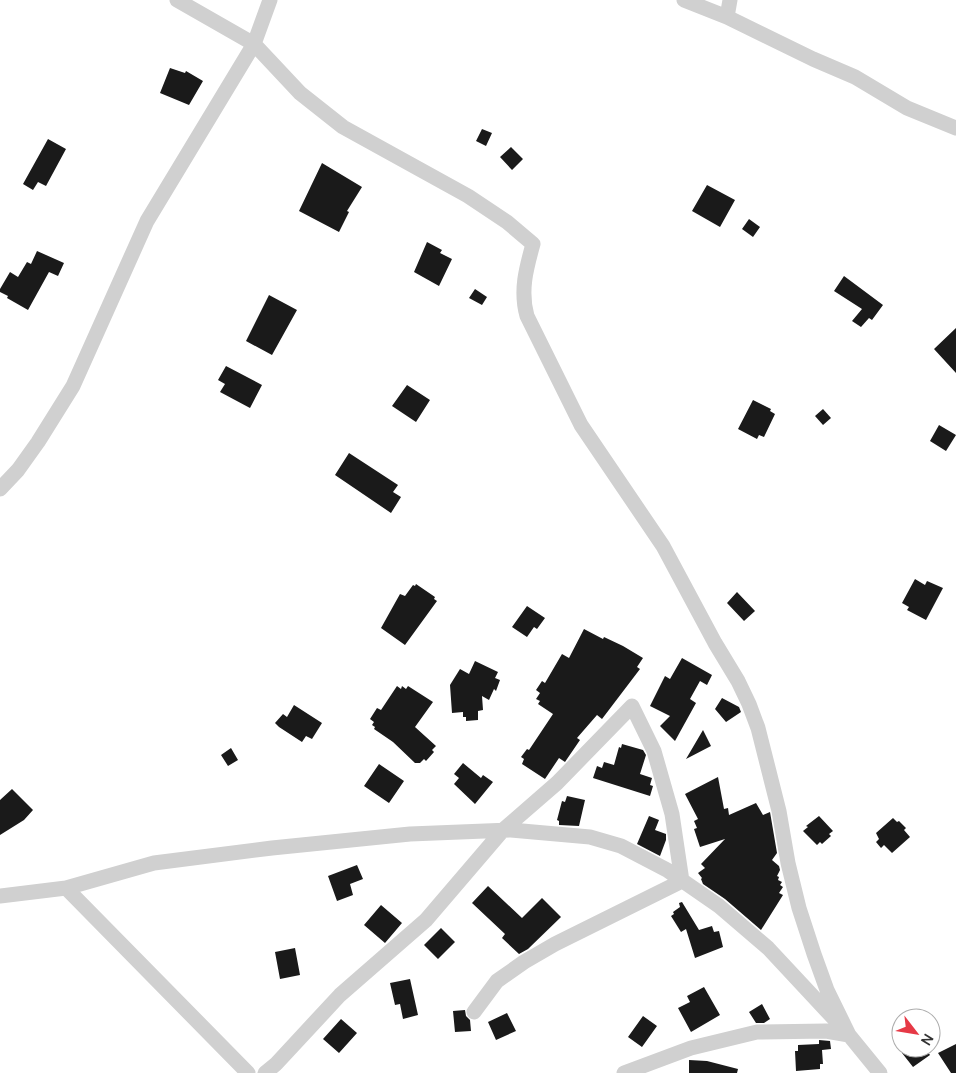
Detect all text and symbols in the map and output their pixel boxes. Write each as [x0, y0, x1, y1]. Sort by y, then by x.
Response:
north arrow [891, 1008, 941, 1058]
text: N [917, 1031, 938, 1049]

